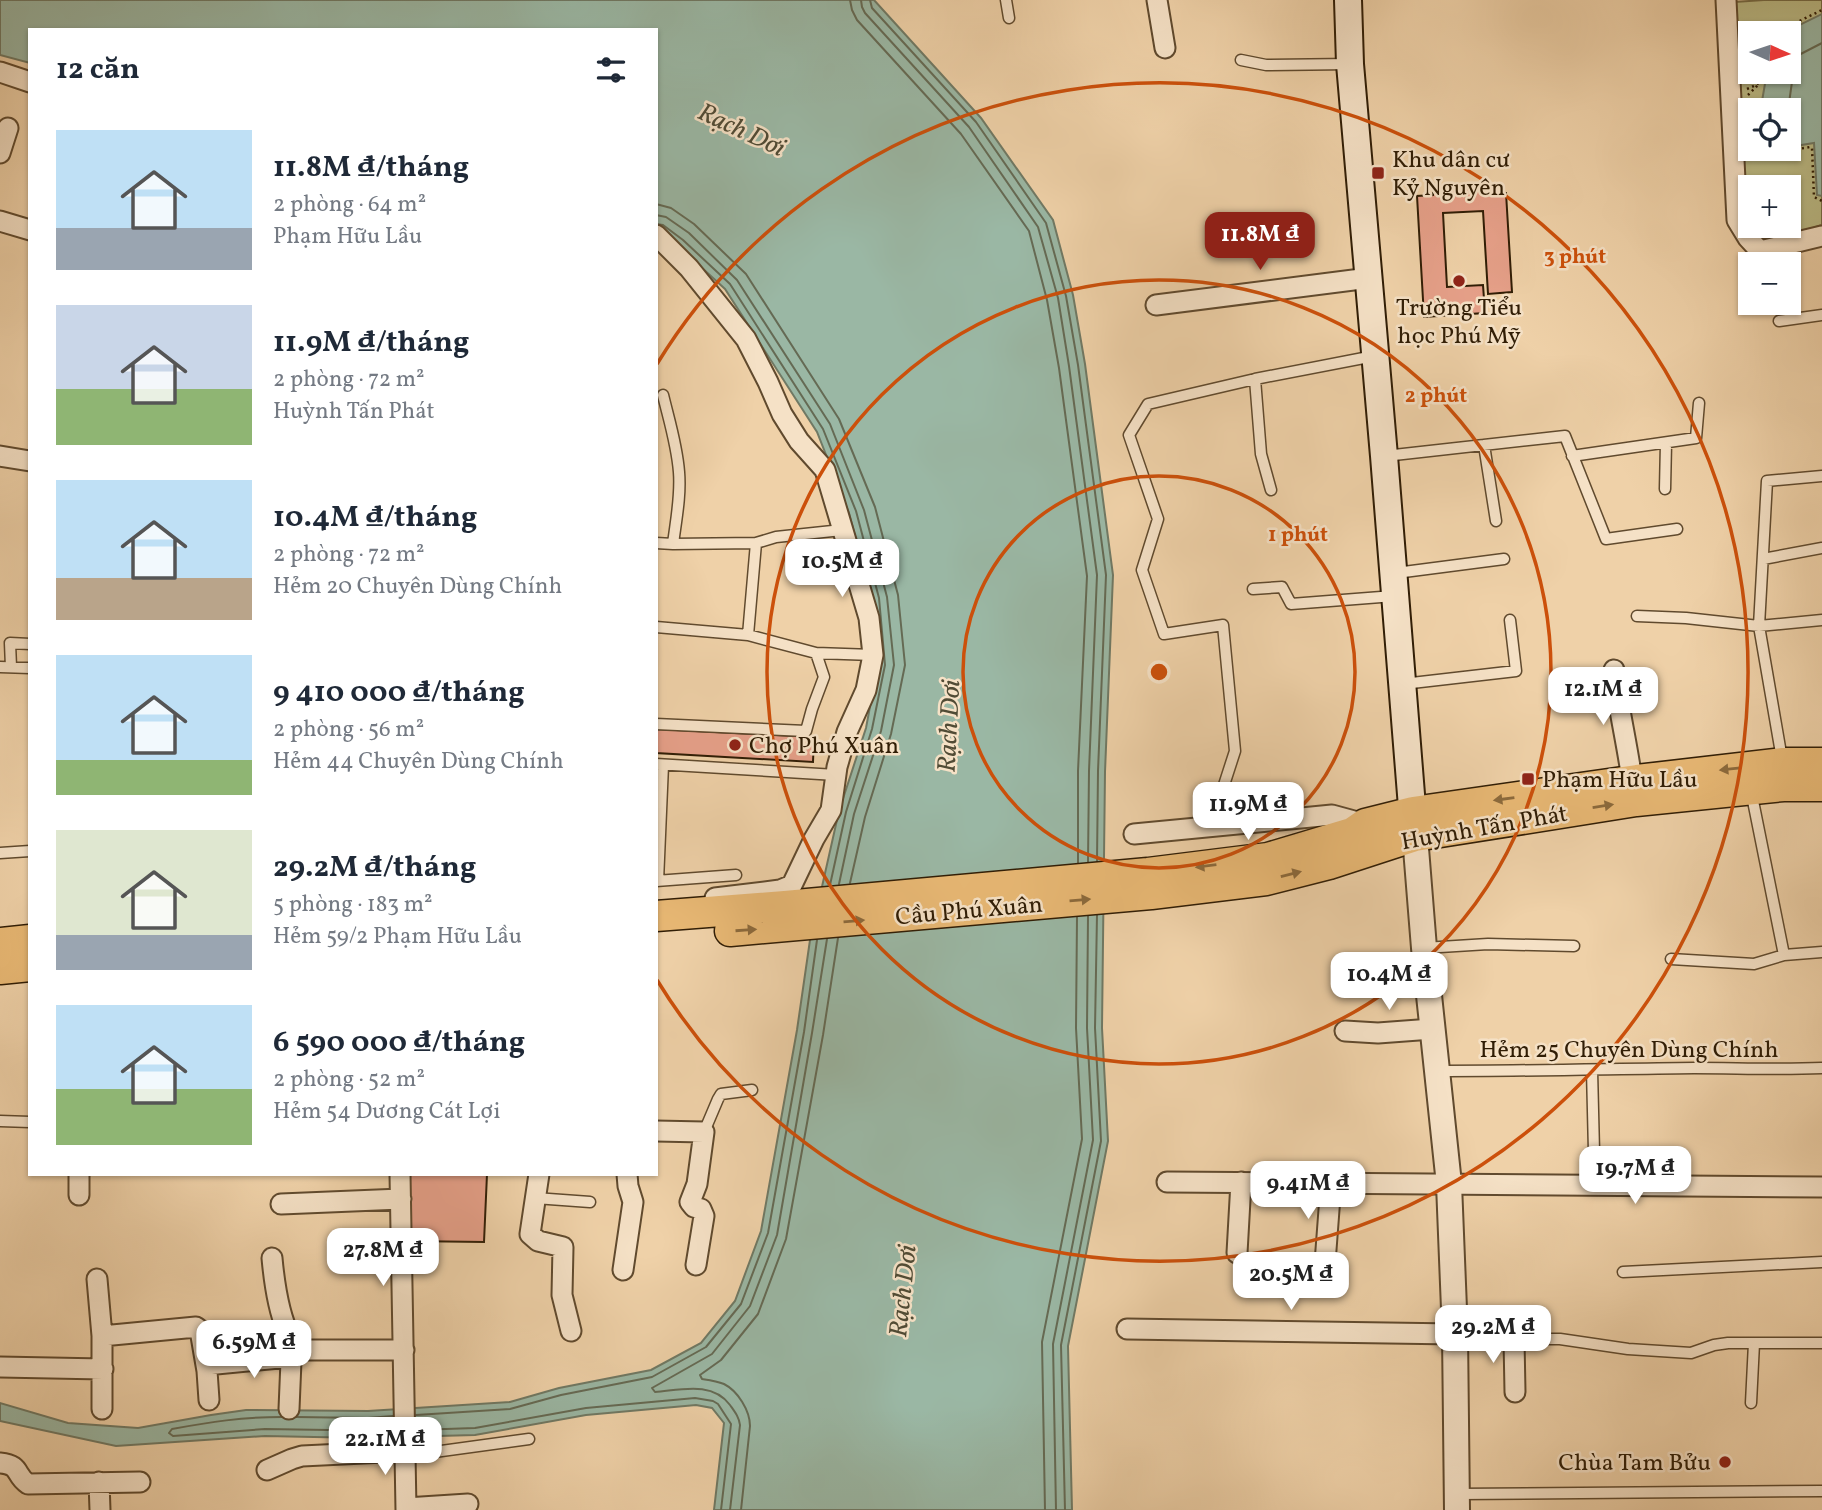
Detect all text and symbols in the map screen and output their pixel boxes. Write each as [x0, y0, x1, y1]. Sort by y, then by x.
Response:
north arrow [1738, 21, 1801, 84]
map controls [1738, 21, 1801, 315]
text: 12 căn [56, 49, 140, 91]
icon: filters [592, 51, 630, 89]
water label: Rạch Dơi [692, 95, 791, 167]
button: locate [1738, 98, 1801, 161]
place label: Khu dân cư Kỷ Nguyên [1392, 144, 1510, 206]
text: 11.8M ₫/tháng [273, 147, 469, 189]
icon: home [112, 158, 196, 242]
marker: Khu dân cư Kỷ Nguyên [1370, 165, 1386, 181]
button: + [1738, 175, 1801, 238]
text: 2 phòng · 64 m² [273, 189, 426, 221]
pin: 11.8M ₫ [1195, 212, 1325, 272]
text: 11.8M ₫ [1221, 219, 1299, 251]
text: Phạm Hữu Lầu [273, 221, 422, 253]
text: 3 phút [1544, 243, 1606, 272]
button: − [1738, 252, 1801, 315]
marker: Trường Tiểu học Phú Mỹ [1451, 273, 1467, 289]
place label: Trường Tiểu học Phú Mỹ [1396, 292, 1522, 354]
text: 11.9M ₫/tháng [273, 322, 470, 364]
icon: home [112, 333, 196, 417]
text: 2 phòng · 72 m² [273, 364, 425, 396]
text: 2 phút [1405, 382, 1467, 411]
text: Huỳnh Tấn Phát [273, 396, 435, 428]
text: 10.4M ₫/tháng [273, 497, 478, 539]
icon: home [112, 508, 196, 592]
text: 1 phút [1268, 521, 1328, 550]
text: 2 phòng · 72 m² [273, 539, 425, 571]
pin: 10.5M ₫ [777, 540, 907, 599]
text: 10.5M ₫ [801, 546, 883, 578]
text: Hẻm 20 Chuyên Dùng Chính [273, 571, 562, 603]
centre of rings [1147, 660, 1171, 684]
pin: 12.1M ₫ [1538, 668, 1668, 727]
text: 9 410 000 ₫/tháng [273, 672, 525, 714]
text: 12.1M ₫ [1564, 674, 1642, 706]
water label: Rạch Dơi [930, 678, 970, 773]
icon: home [112, 683, 196, 767]
text: 2 phòng · 56 m² [273, 714, 424, 746]
place label: Chợ Phú Xuân [749, 730, 899, 764]
marker: Chợ Phú Xuân [727, 737, 743, 753]
text: Hẻm 44 Chuyên Dùng Chính [273, 746, 564, 778]
place label: Phạm Hữu Lầu [1542, 764, 1698, 798]
one-way arrow [1718, 764, 1740, 775]
marker: Phạm Hữu Lầu [1520, 771, 1536, 787]
pin: 11.9M ₫ [1183, 782, 1313, 842]
text: 11.9M ₫ [1209, 789, 1287, 821]
one-way arrow [1493, 794, 1515, 805]
street label: Huỳnh Tấn Phát [1398, 798, 1570, 860]
one-way arrow [1592, 800, 1614, 811]
text: 29.2M ₫/tháng [273, 847, 476, 889]
icon: home [112, 858, 196, 942]
one-way arrow [1195, 860, 1217, 871]
one-way arrow [1281, 868, 1303, 879]
text: 5 phòng · 183 m² [273, 889, 433, 921]
street label: Cầu Phú Xuân [894, 889, 1044, 935]
one-way arrow [1070, 894, 1092, 905]
one-way arrow [843, 915, 865, 926]
text: Hẻm 59/2 Phạm Hữu Lầu [273, 921, 522, 953]
one-way arrow [735, 924, 757, 935]
pin: 10.4M ₫ [1324, 953, 1454, 1012]
text: 10.4M ₫ [1347, 959, 1431, 991]
text: 6 590 000 ₫/tháng [273, 1022, 525, 1064]
icon: home [112, 1033, 196, 1117]
street label: Hẻm 25 Chuyên Dùng Chính [1479, 1034, 1779, 1068]
text: 2 phòng · 52 m² [273, 1064, 425, 1096]
text: Hẻm 54 Dương Cát Lợi [273, 1096, 500, 1128]
pin: 19.7M ₫ [1570, 1146, 1700, 1206]
text: 19.7M ₫ [1595, 1153, 1675, 1185]
pin: 9.41M ₫ [1243, 1162, 1373, 1221]
text: 9.41M ₫ [1266, 1168, 1350, 1200]
pin: 27.8M ₫ [318, 1228, 448, 1288]
text: 27.8M ₫ [343, 1235, 423, 1267]
water label: Rạch Dơi [881, 1243, 927, 1339]
pin: 20.5M ₫ [1226, 1252, 1356, 1312]
text: 20.5M ₫ [1249, 1259, 1333, 1291]
pin: 29.2M ₫ [1428, 1306, 1558, 1365]
text: 29.2M ₫ [1451, 1312, 1535, 1344]
pin: 6.59M ₫ [189, 1320, 319, 1380]
text: 6.59M ₫ [212, 1327, 296, 1359]
pin: 22.1M ₫ [320, 1418, 450, 1477]
text: 22.1M ₫ [345, 1424, 425, 1456]
place label: Chùa Tam Bửu [1558, 1447, 1711, 1481]
marker: Chùa Tam Bửu [1717, 1454, 1733, 1470]

